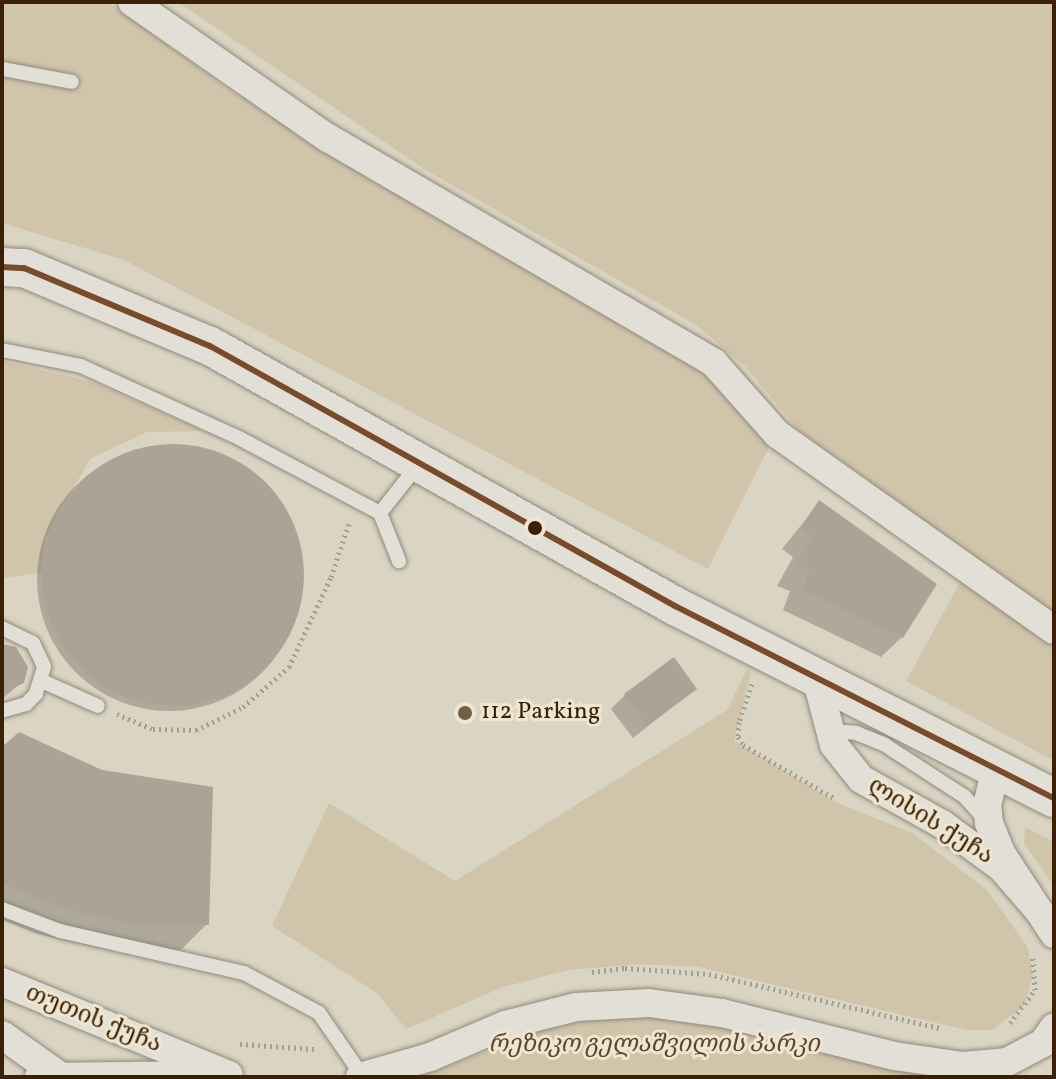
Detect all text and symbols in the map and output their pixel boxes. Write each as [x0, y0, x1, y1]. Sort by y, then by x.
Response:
unlabelled marker [527, 520, 543, 536]
place label: 112 Parking [481, 699, 600, 727]
marker: 112 Parking [456, 704, 474, 722]
street label: ლისის ქუჩა [862, 772, 998, 872]
street label: თუთის ქუჩა [21, 980, 165, 1060]
park label: რეზიკო გელაშვილის პარკი [488, 1032, 820, 1060]

